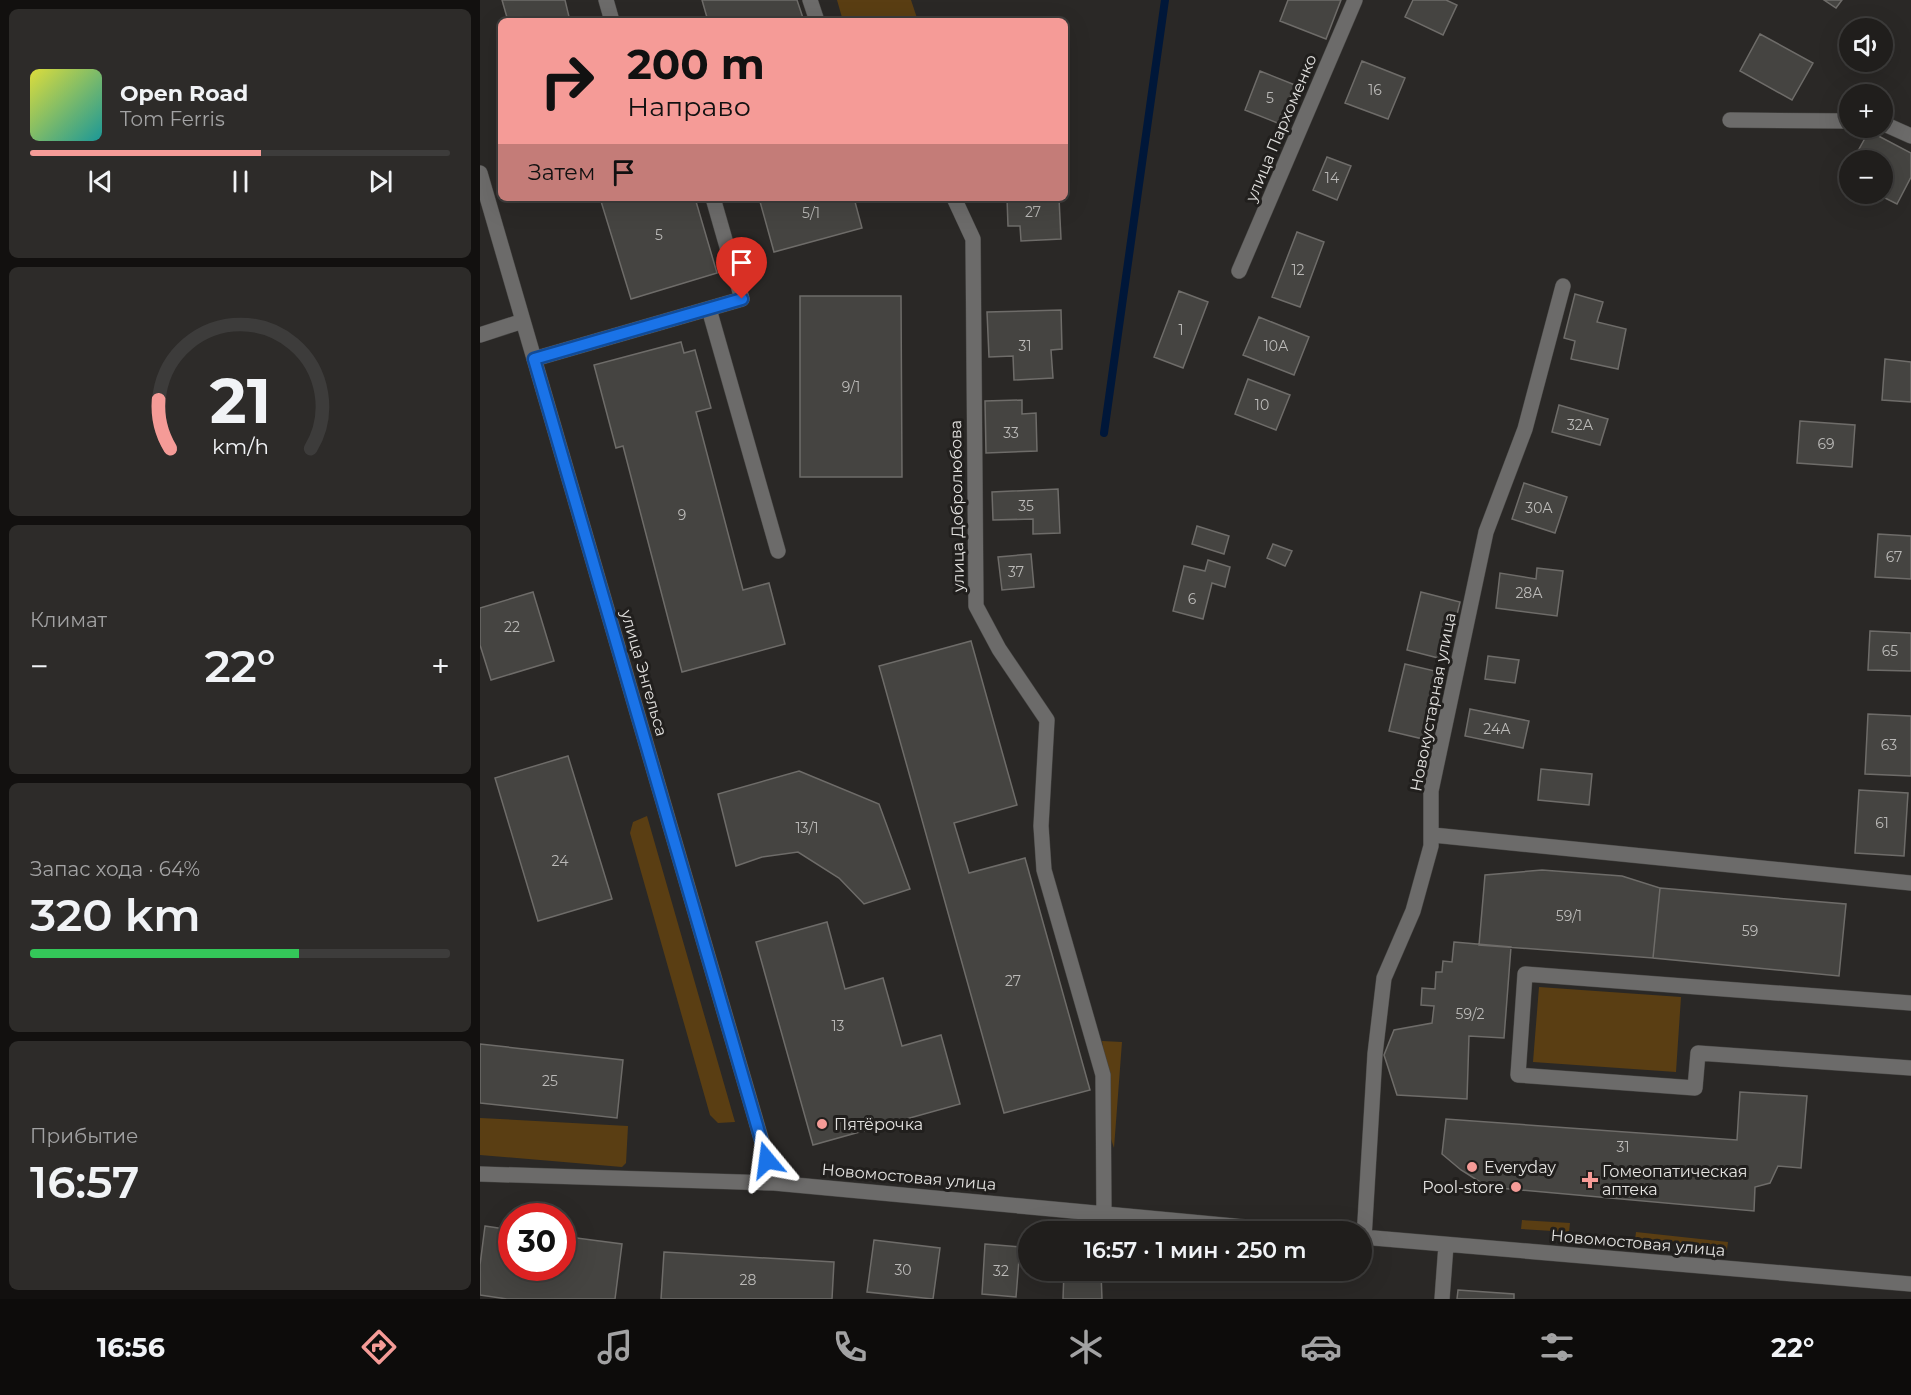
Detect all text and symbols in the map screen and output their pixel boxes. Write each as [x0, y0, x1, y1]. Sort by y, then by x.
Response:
map controls [1839, 18, 1893, 204]
button: sound [1839, 18, 1893, 72]
text: 200 m [627, 38, 765, 90]
icon: right [528, 42, 606, 120]
street label: улица Пархоменко [1241, 51, 1321, 205]
text: Open Road [120, 80, 248, 107]
house number: 16 [1368, 81, 1382, 99]
button: + [1839, 84, 1893, 138]
house number: 5 [1266, 89, 1274, 107]
text: Направо [627, 90, 751, 123]
text: Tom Ferris [120, 107, 225, 131]
button: − [1839, 150, 1893, 204]
icon: arrive [607, 156, 640, 189]
text: Затем [528, 159, 595, 186]
icon: previous [84, 165, 117, 198]
icon: pause [224, 165, 257, 198]
icon: next [364, 165, 397, 198]
house number: 14 [1325, 169, 1340, 187]
house number: 27 [1025, 203, 1041, 221]
house number: 5/1 [802, 204, 820, 222]
house number: 5 [655, 226, 663, 244]
pin [716, 237, 767, 299]
icon: arrive [725, 246, 758, 279]
house number: 12 [1291, 261, 1305, 279]
house number: 1 [1178, 321, 1184, 339]
house number: 31 [1019, 337, 1031, 355]
house number: 10А [1264, 337, 1289, 355]
text: 21 [209, 363, 271, 439]
house number: 9/1 [842, 378, 860, 396]
house number: 10 [1255, 396, 1269, 414]
house number: 32А [1567, 416, 1594, 434]
street label: улица Добролюбова [946, 420, 968, 593]
house number: 33 [1003, 424, 1019, 442]
text: km/h [211, 433, 269, 459]
house number: 69 [1817, 435, 1835, 453]
house number: 35 [1018, 497, 1034, 515]
house number: 30А [1525, 499, 1553, 517]
house number: 9 [678, 506, 686, 524]
house number: 67 [1886, 548, 1902, 566]
house number: 37 [1008, 563, 1024, 581]
house number: 28А [1515, 584, 1543, 602]
house number: 6 [1188, 590, 1197, 608]
street label: улица Энгельса [617, 607, 671, 738]
text: Климат [30, 608, 107, 632]
street label: Новокустарная улица [1406, 611, 1460, 793]
house number: 22 [504, 618, 520, 636]
text: 22° [204, 638, 276, 693]
house number: 65 [1882, 642, 1898, 660]
text: − [30, 646, 49, 686]
text: + [431, 646, 450, 686]
house number: 24А [1483, 720, 1511, 738]
house number: 63 [1881, 736, 1897, 754]
house number: 61 [1875, 814, 1889, 832]
house number: 13/1 [795, 819, 819, 837]
house number: 24 [552, 852, 569, 870]
text: Запас хода · 64% [30, 857, 200, 881]
text: 320 km [30, 887, 201, 942]
house number: 59/1 [1556, 907, 1582, 925]
house number: 59 [1742, 922, 1758, 940]
house number: 27 [1005, 972, 1021, 990]
house number: 59/2 [1456, 1005, 1484, 1023]
house number: 13 [832, 1017, 845, 1035]
house number: 25 [542, 1072, 558, 1090]
place label: Пятёрочка [834, 1115, 923, 1134]
marker: Пятёрочка [815, 1117, 829, 1131]
text: Прибытие [30, 1124, 138, 1148]
position arrow [735, 1128, 799, 1192]
house number: 31 [1617, 1138, 1629, 1156]
text: 16:57 [30, 1154, 139, 1209]
place label: Everyday [1484, 1158, 1556, 1177]
street label: Новомостовая улица [821, 1160, 997, 1194]
marker: Everyday [1465, 1160, 1479, 1174]
place label: Гомеопатическая аптека [1602, 1162, 1747, 1199]
marker: Гомеопатическая аптека [1583, 1173, 1597, 1187]
place label: Pool-store [1422, 1178, 1504, 1197]
marker: Pool-store [1509, 1180, 1523, 1194]
speed limit sign: 30 [498, 1203, 576, 1281]
street label: Новомостовая улица [1550, 1226, 1726, 1260]
text: 16:57 · 1 мин · 250 m [1084, 1237, 1306, 1264]
house number: 30 [894, 1261, 912, 1279]
house number: 32 [993, 1262, 1009, 1280]
house number: 28 [740, 1271, 757, 1289]
icon: directions [358, 1326, 400, 1368]
icon: music [594, 1326, 636, 1368]
icon: phone [829, 1326, 871, 1368]
icon: climate [1065, 1326, 1107, 1368]
icon: car [1300, 1326, 1342, 1368]
icon: filters [1536, 1326, 1578, 1368]
text: 16:56 [97, 1331, 165, 1364]
text: 22° [1771, 1331, 1814, 1364]

